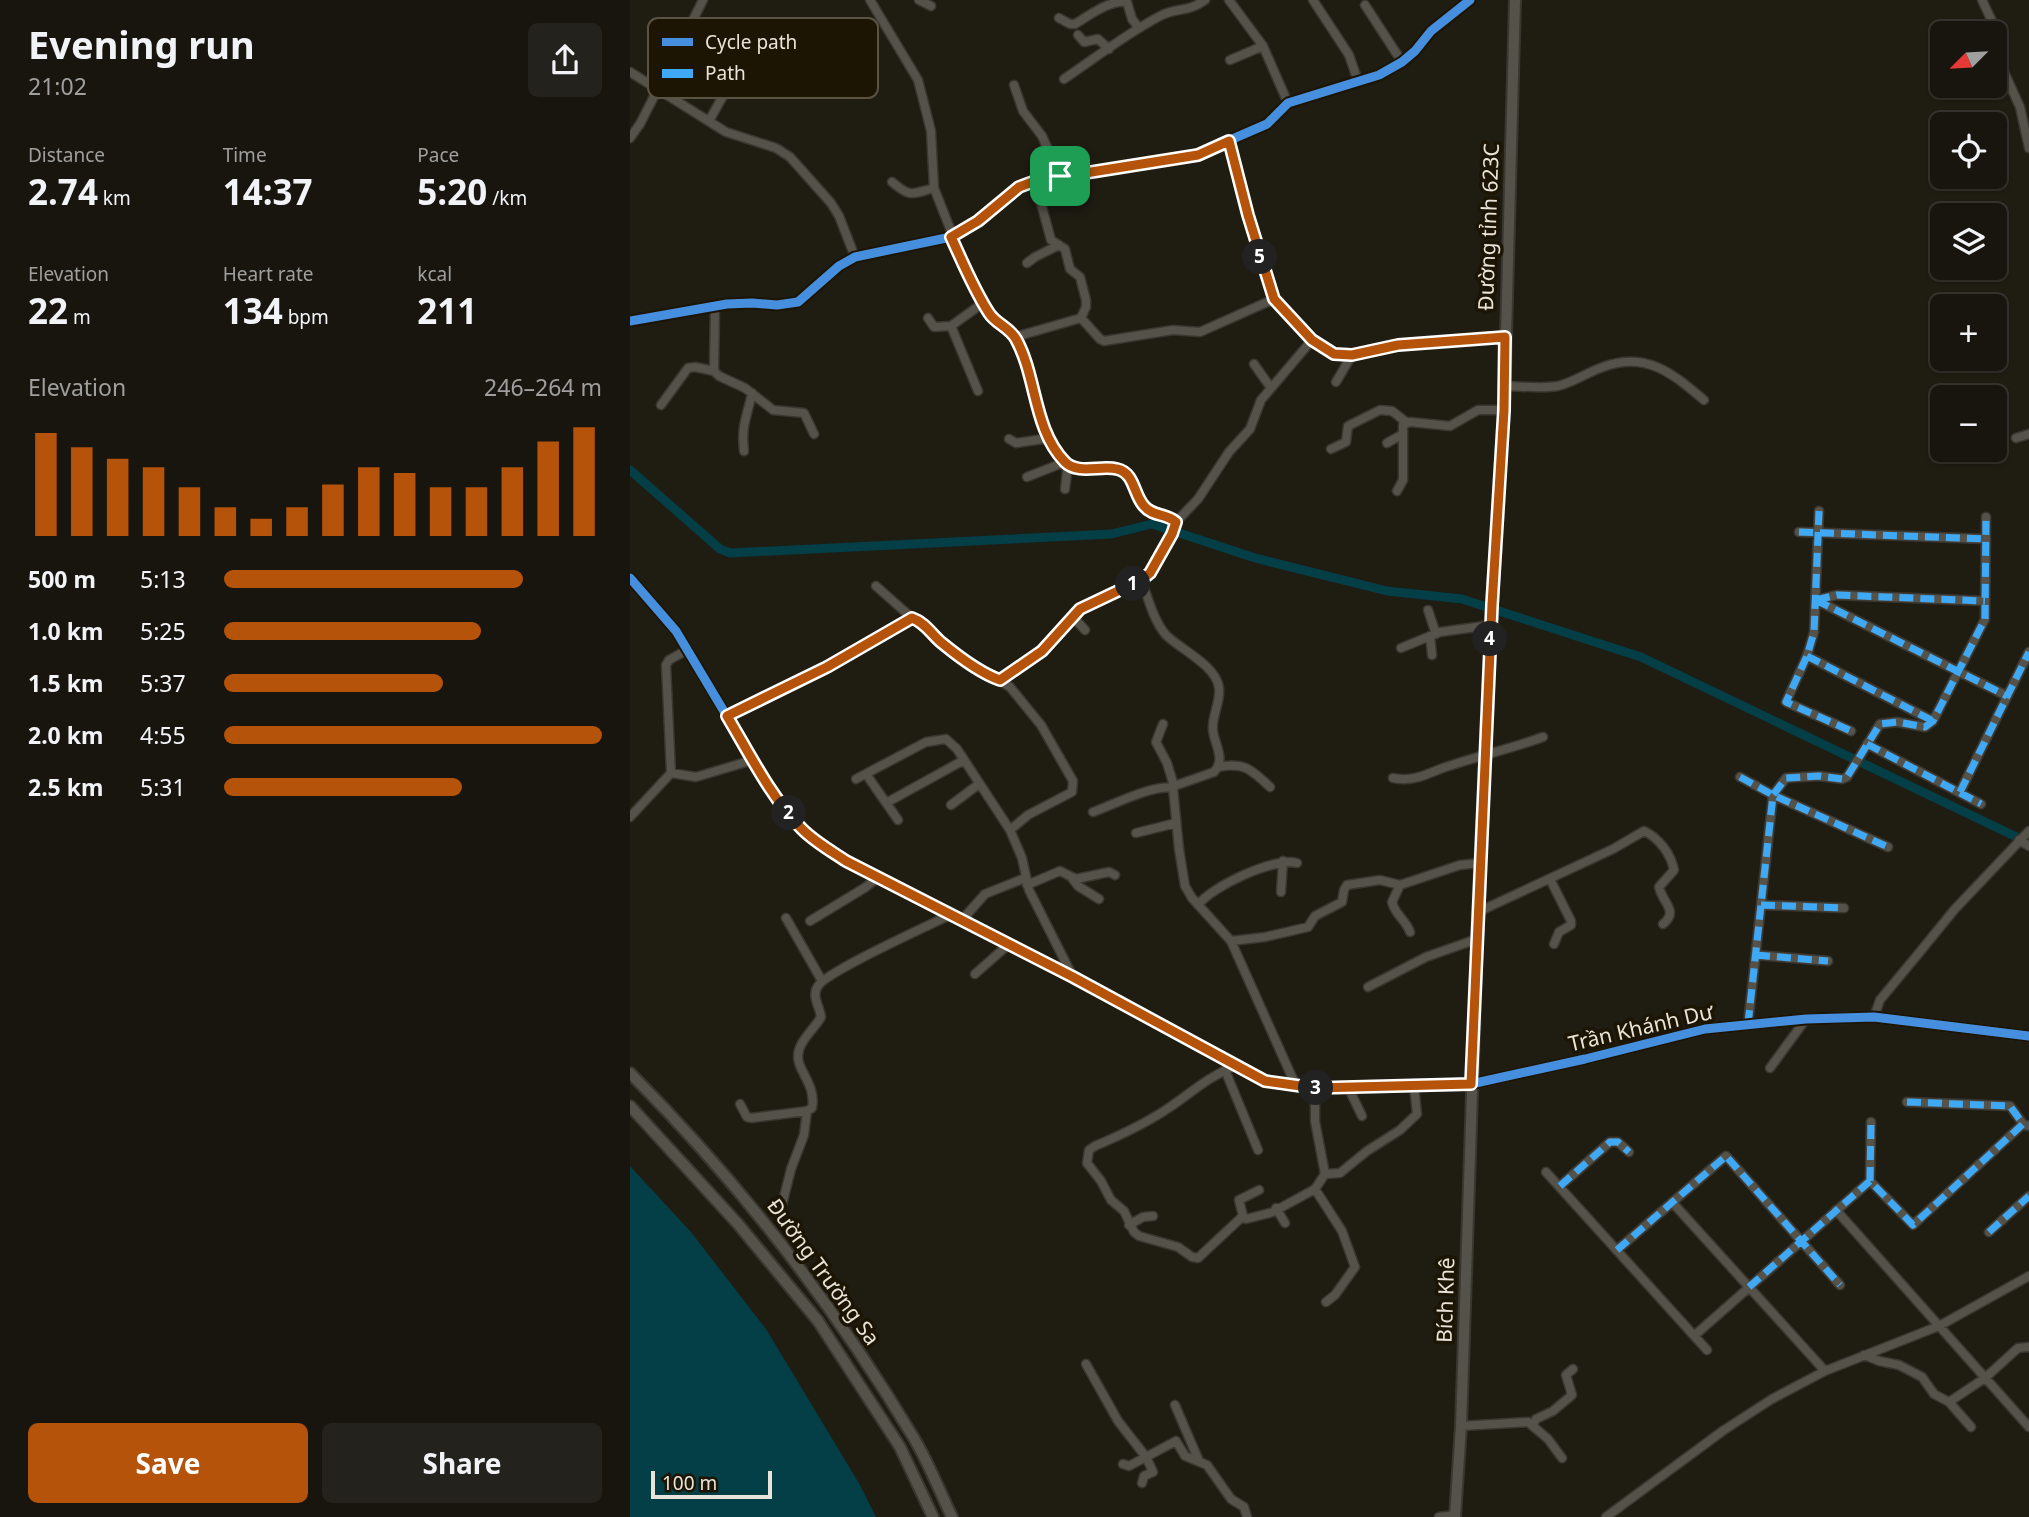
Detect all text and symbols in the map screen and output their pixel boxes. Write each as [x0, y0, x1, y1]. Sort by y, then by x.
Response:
text: Evening run [28, 18, 255, 70]
legend [648, 18, 878, 98]
north arrow [1930, 21, 2007, 98]
map controls [1930, 21, 2007, 462]
button: share [528, 23, 602, 97]
text: Cycle path [705, 29, 797, 55]
text: Path [705, 60, 746, 86]
text: 21:02 [28, 70, 87, 102]
button: locate [1930, 112, 2007, 189]
text: Distance [28, 142, 105, 168]
text: Time [223, 142, 267, 168]
text: Pace [417, 142, 459, 168]
street label: Đường tỉnh 623C [1471, 143, 1505, 311]
pin [1030, 146, 1090, 206]
icon: arrive [1041, 157, 1079, 195]
text: 2.74 [28, 168, 98, 215]
text: 14:37 [223, 168, 313, 215]
text: 5:20 [417, 168, 487, 215]
text: km [98, 185, 131, 211]
text: /km [487, 185, 527, 211]
button: layers [1930, 203, 2007, 280]
pin: 5 [1242, 240, 1278, 274]
text: 5 [1254, 243, 1265, 269]
text: Elevation [28, 261, 109, 287]
text: Heart rate [223, 261, 313, 287]
text: kcal [417, 261, 452, 287]
text: 22 [28, 287, 68, 334]
text: 134 [223, 287, 283, 334]
text: 211 [417, 287, 477, 334]
button: + [1930, 294, 2007, 371]
text: m [68, 304, 91, 330]
text: bpm [283, 304, 329, 330]
text: Elevation [28, 371, 126, 403]
text: 246–264 m [484, 371, 602, 403]
button: − [1930, 385, 2007, 462]
text: 500 m [28, 563, 96, 595]
text: 5:13 [140, 563, 186, 595]
pin: 1 [1116, 566, 1150, 602]
text: 1 [1127, 570, 1138, 596]
text: 1.0 km [28, 615, 103, 647]
text: 5:25 [140, 615, 186, 647]
pin: 4 [1472, 622, 1508, 656]
text: 4 [1484, 625, 1495, 651]
text: 1.5 km [28, 667, 103, 699]
text: 5:37 [140, 667, 186, 699]
text: 2.0 km [28, 719, 103, 751]
text: 4:55 [140, 719, 186, 751]
text: 2.5 km [28, 771, 103, 803]
text: 5:31 [140, 771, 186, 803]
pin: 2 [772, 796, 806, 830]
text: 2 [783, 799, 794, 825]
street label: Trần Khánh Dư [1566, 997, 1717, 1057]
pin: 3 [1298, 1070, 1334, 1106]
text: 3 [1310, 1074, 1321, 1100]
street label: Đường Trường Sa [761, 1192, 887, 1350]
street label: Bích Khê [1430, 1257, 1460, 1343]
button: Save [28, 1423, 308, 1503]
button: Share [322, 1423, 602, 1503]
scale bar [651, 1468, 772, 1500]
text: 100 m [662, 1470, 717, 1496]

